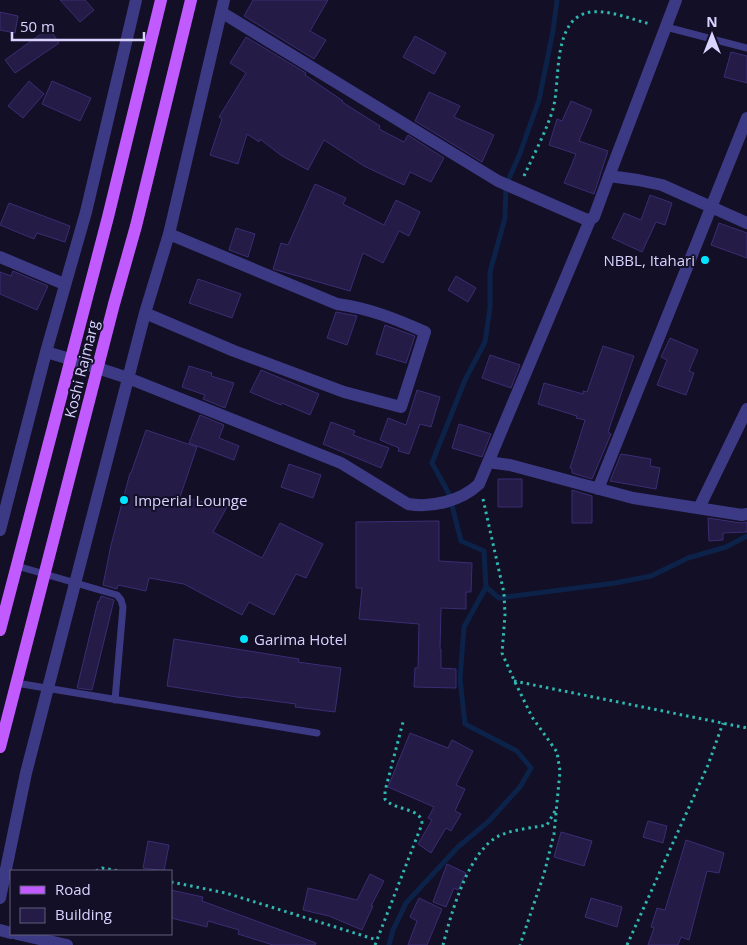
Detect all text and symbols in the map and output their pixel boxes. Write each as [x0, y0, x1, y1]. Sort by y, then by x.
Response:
scale bar [12, 10, 145, 42]
north arrow [687, 10, 737, 60]
text: N [706, 12, 718, 31]
text: 50 m [20, 16, 55, 36]
place label: NBBL, Itahari [603, 250, 695, 270]
marker: NBBL, Itahari [699, 254, 711, 266]
street label: Koshi Rajmarg [59, 318, 103, 420]
place label: Imperial Lounge [134, 490, 247, 510]
marker: Imperial Lounge [118, 494, 130, 506]
place label: Garima Hotel [254, 629, 347, 649]
marker: Garima Hotel [238, 633, 250, 645]
legend [10, 870, 172, 935]
text: Road [55, 879, 91, 899]
text: Building [55, 904, 112, 924]

